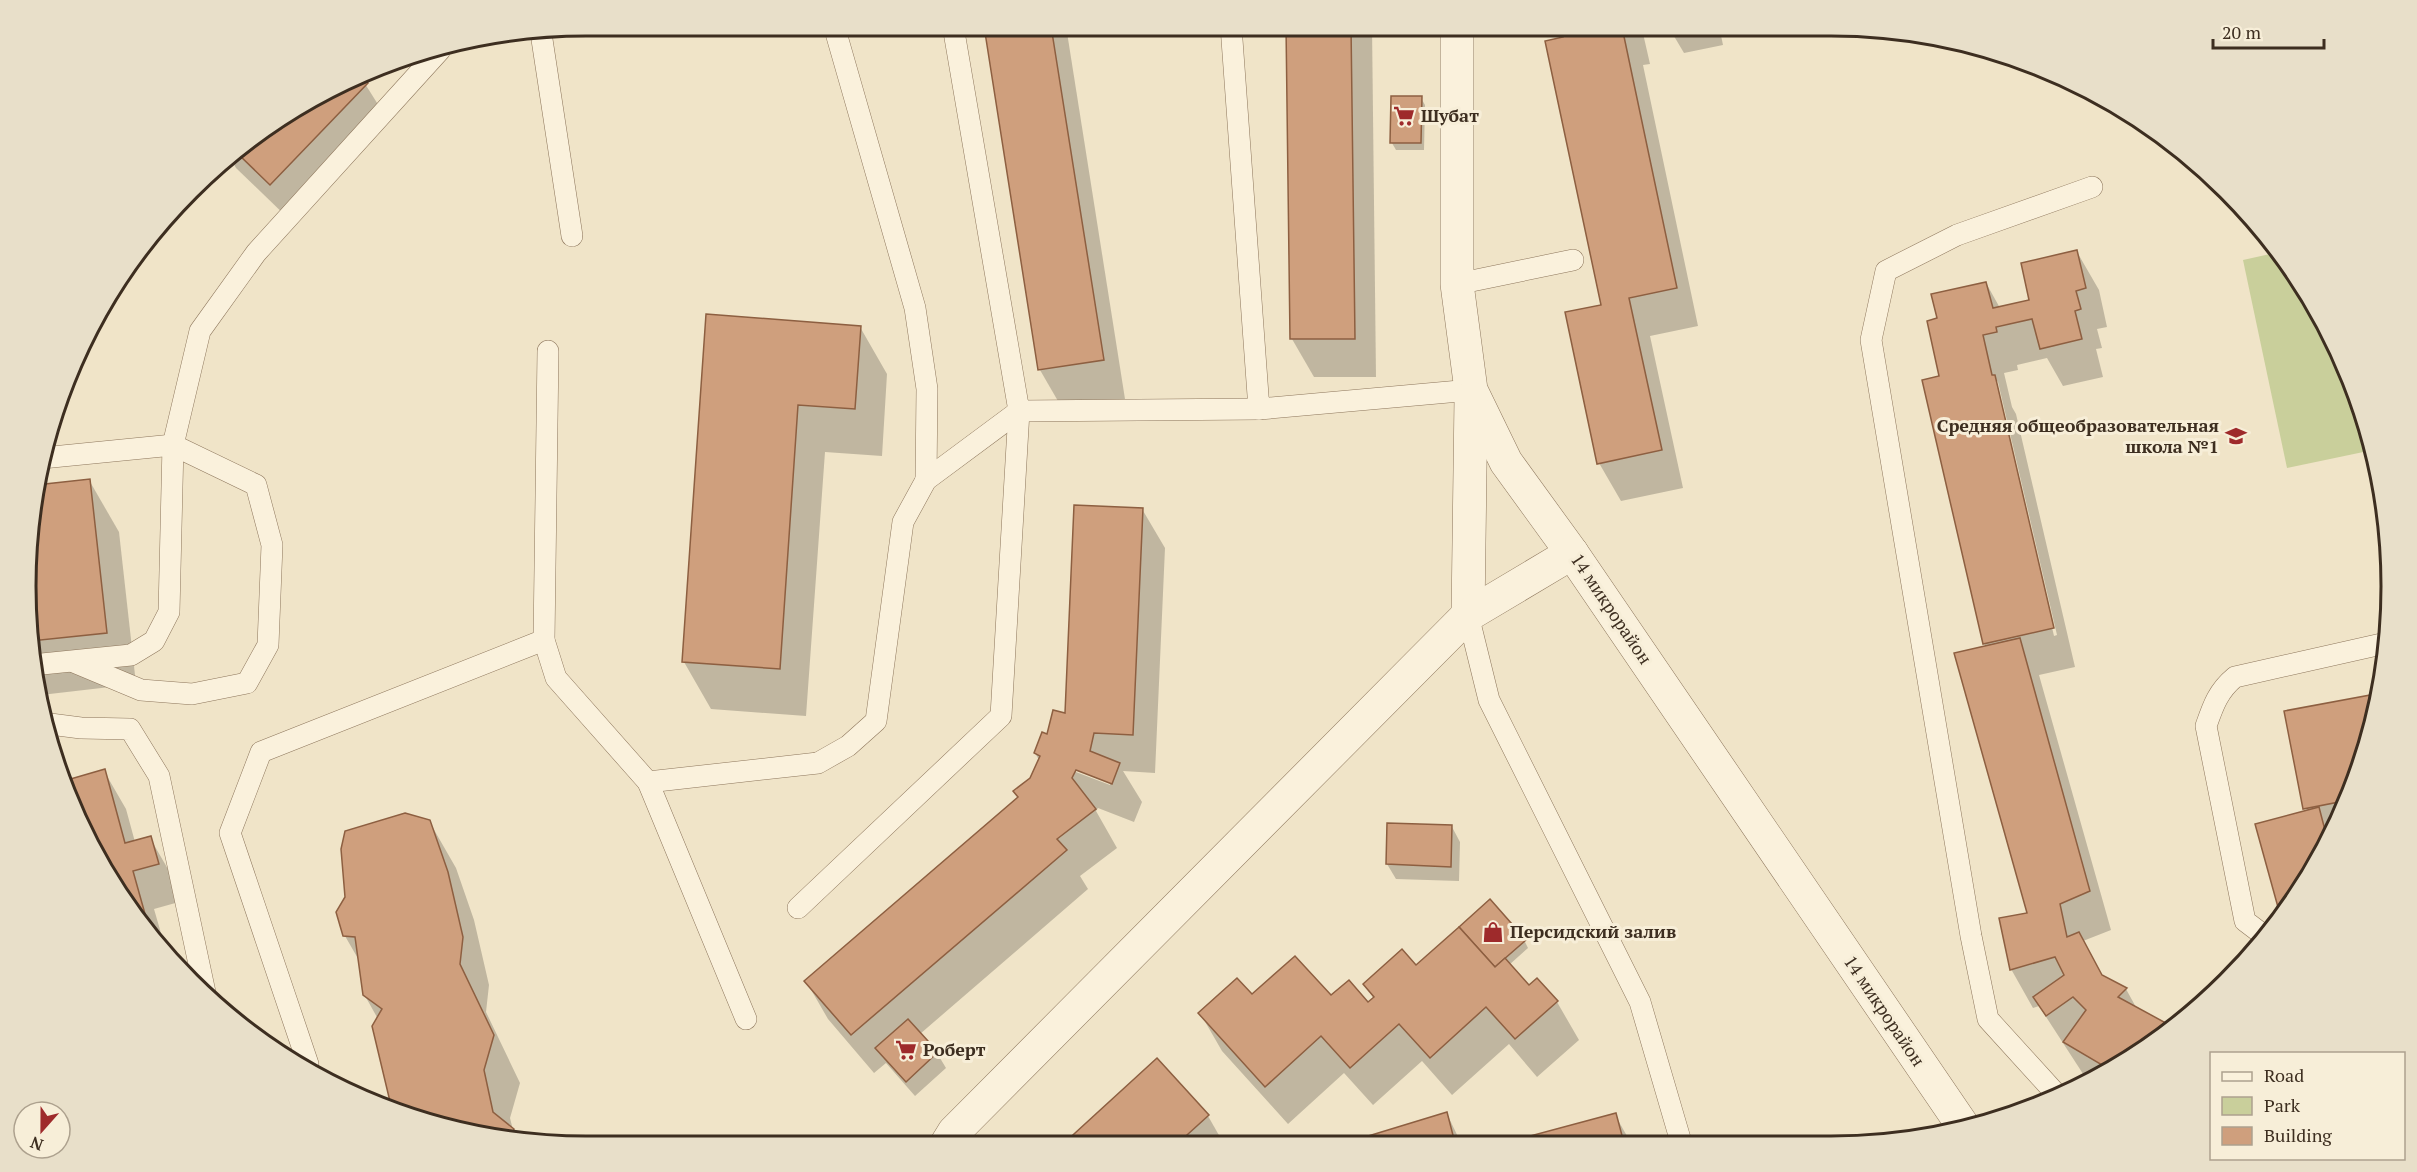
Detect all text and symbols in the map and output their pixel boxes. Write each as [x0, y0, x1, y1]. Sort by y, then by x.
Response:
scale bar [2213, 12, 2324, 50]
text: 20 m [2222, 20, 2262, 44]
place label: Шубат [1421, 103, 1479, 127]
supermarket icon: Шубат [1392, 104, 1416, 128]
place label: Средняя общеобразовательная школа №1 [1937, 413, 2219, 458]
school or university icon: Средняя общеобразовательная школа №1 [2224, 424, 2248, 448]
street label: 14 микрорайон [1566, 548, 1658, 669]
place label: Персидский залив [1510, 919, 1676, 943]
shop icon: Персидский залив [1481, 920, 1505, 944]
street label: 14 микрорайон [1839, 950, 1931, 1071]
place label: Роберт [923, 1037, 986, 1061]
supermarket icon: Роберт [894, 1038, 918, 1062]
legend [2210, 1052, 2405, 1160]
text: Road [2264, 1063, 2304, 1087]
text: Park [2264, 1093, 2301, 1117]
north arrow [12, 1100, 72, 1160]
text: Building [2264, 1123, 2332, 1147]
text: N [27, 1132, 46, 1156]

